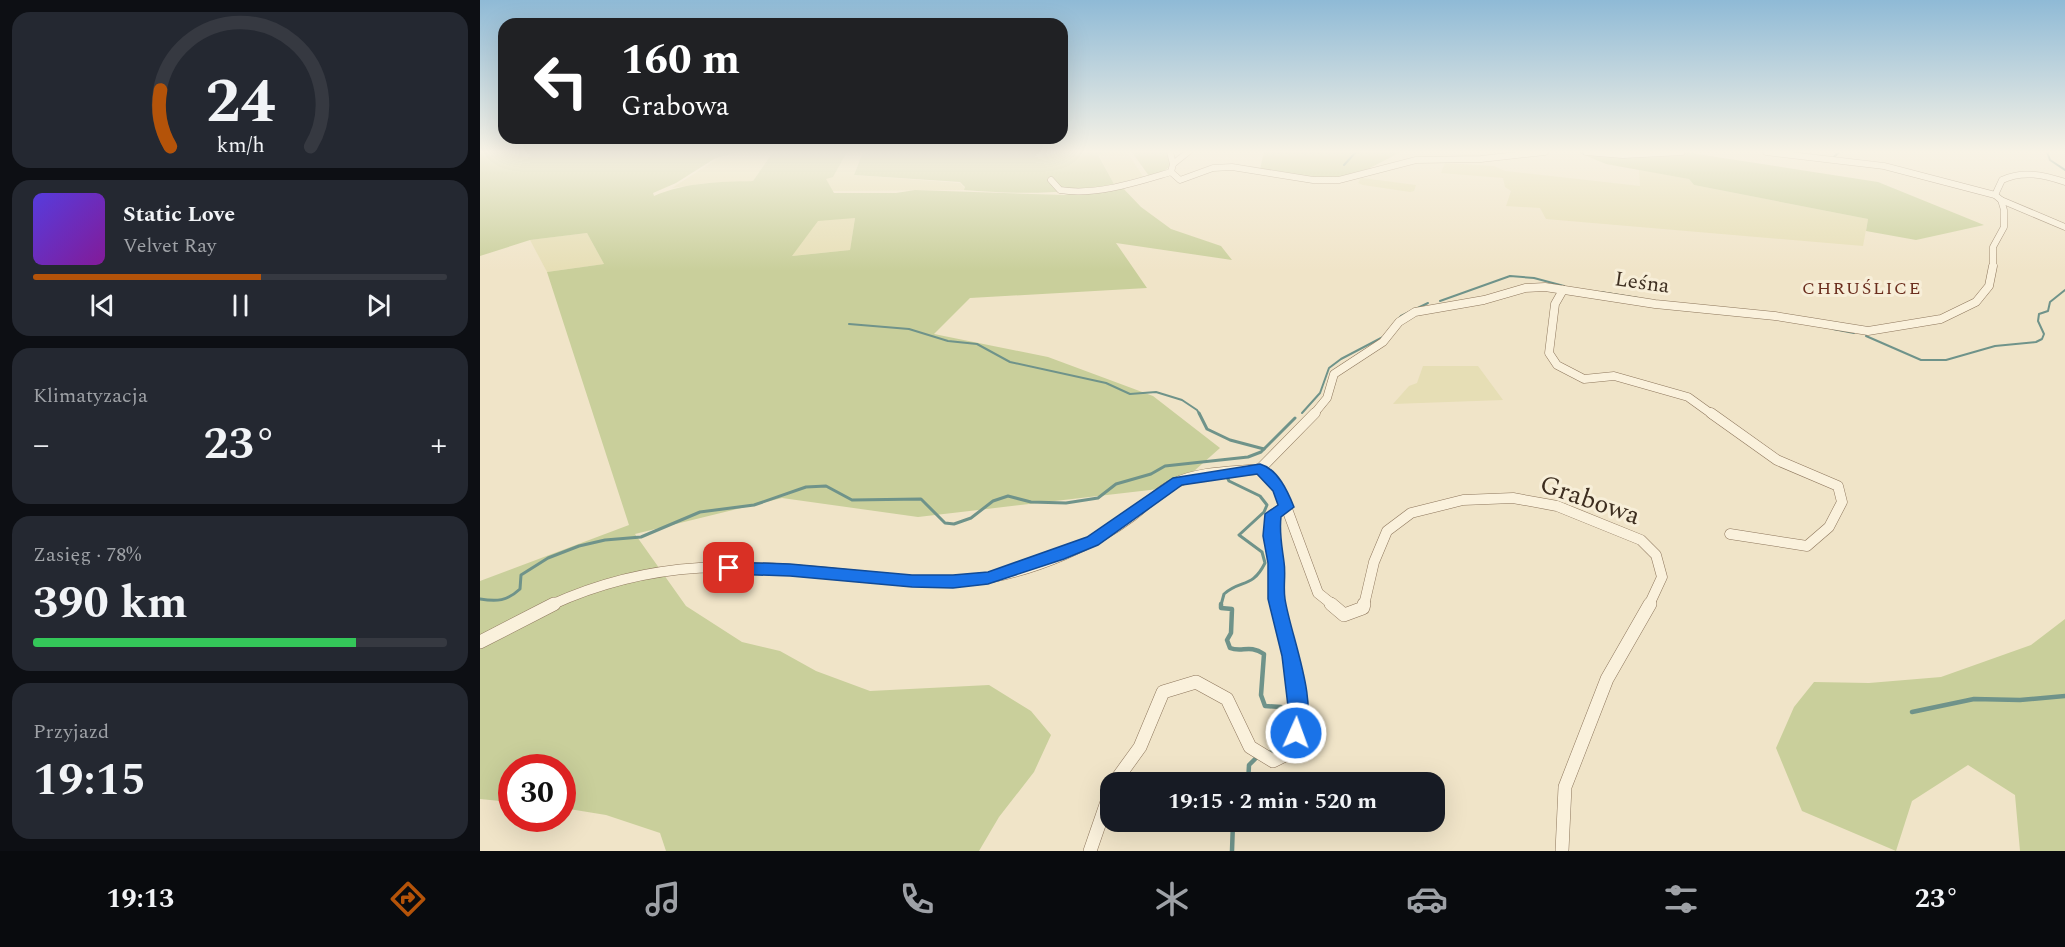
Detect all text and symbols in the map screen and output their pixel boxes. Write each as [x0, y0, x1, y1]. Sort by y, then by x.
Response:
text: 160 m [621, 29, 740, 92]
icon: left [522, 42, 600, 120]
text: 24 [205, 55, 275, 150]
text: Grabowa [621, 86, 729, 128]
text: km/h [216, 129, 264, 162]
text: Static Love [123, 198, 235, 231]
text: Velvet Ray [123, 231, 216, 261]
street label: Leśna [1613, 263, 1672, 303]
district label: CHRUŚLICE [1802, 275, 1922, 302]
icon: previous [86, 289, 119, 322]
icon: pause [224, 289, 257, 322]
icon: next [362, 289, 395, 322]
text: Klimatyzacja [33, 381, 148, 411]
text: 23° [204, 410, 277, 479]
text: − [33, 420, 50, 470]
text: + [431, 420, 447, 470]
street label: Grabowa [1534, 464, 1646, 536]
text: Zasięg · 78% [33, 540, 141, 570]
pin [703, 542, 754, 593]
icon: arrive [712, 551, 745, 584]
text: 390 km [33, 569, 188, 638]
position arrow [1264, 701, 1328, 765]
text: Przyjazd [33, 717, 109, 747]
text: 19:15 [33, 746, 146, 815]
speed limit sign: 30 [498, 754, 576, 832]
text: 19:15 · 2 min · 520 m [1168, 785, 1377, 818]
text: 19:13 [106, 878, 174, 920]
icon: directions [387, 878, 429, 920]
icon: music [642, 878, 684, 920]
icon: phone [896, 878, 938, 920]
icon: climate [1151, 878, 1193, 920]
icon: car [1406, 878, 1448, 920]
icon: filters [1660, 878, 1702, 920]
text: 23° [1915, 878, 1959, 920]

